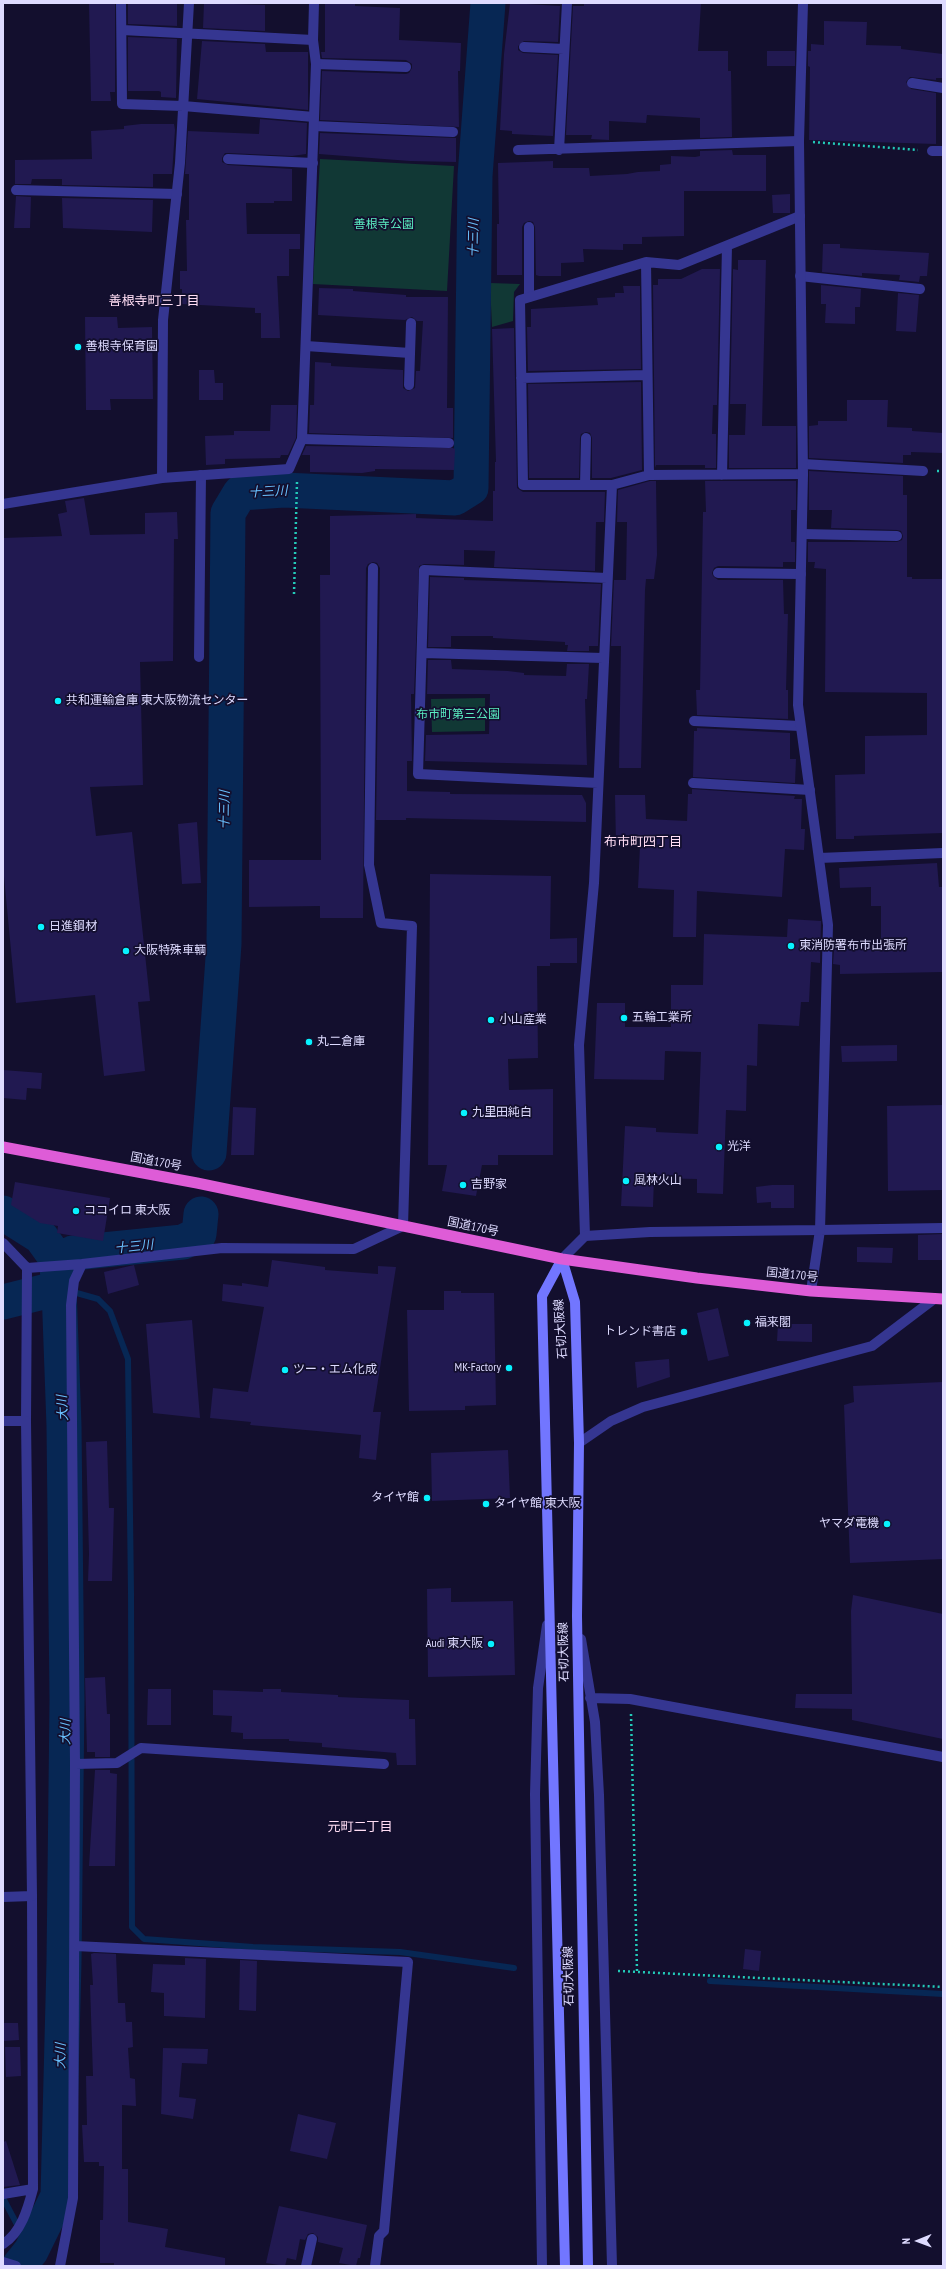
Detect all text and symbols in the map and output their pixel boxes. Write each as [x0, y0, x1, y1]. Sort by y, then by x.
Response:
park label: 善根寺公園 [354, 218, 414, 232]
water label: 十三川 [466, 218, 482, 258]
district label: 善根寺町三丁目 [109, 293, 199, 309]
place label: 善根寺保育園 [86, 340, 158, 354]
marker: 善根寺保育園 [73, 342, 83, 352]
water label: 十三川 [248, 483, 288, 501]
place label: 共和運輸倉庫 東大阪物流センター [66, 694, 249, 708]
marker: 共和運輸倉庫 東大阪物流センター [53, 696, 63, 706]
park label: 布市町第三公園 [416, 708, 500, 722]
water label: 十三川 [217, 790, 233, 830]
district label: 布市町四丁目 [604, 834, 682, 850]
place label: 日進鋼材 [49, 920, 97, 934]
marker: 日進鋼材 [36, 922, 46, 932]
place label: 東消防署布市出張所 [799, 939, 907, 953]
marker: 東消防署布市出張所 [786, 941, 796, 951]
place label: 大阪特殊車輌 [134, 944, 206, 958]
marker: 大阪特殊車輌 [121, 946, 131, 956]
place label: 五輪工業所 [632, 1011, 692, 1025]
place label: 小山産業 [499, 1013, 547, 1027]
marker: 五輪工業所 [619, 1013, 629, 1023]
marker: 小山産業 [486, 1015, 496, 1025]
place label: 丸二倉庫 [317, 1035, 365, 1049]
marker: 丸二倉庫 [304, 1037, 314, 1047]
place label: 九里田純白 [472, 1106, 532, 1120]
marker: 九里田純白 [459, 1108, 469, 1118]
place label: 光洋 [727, 1140, 751, 1154]
marker: 光洋 [714, 1142, 724, 1152]
street label: 国道170号 [129, 1150, 183, 1174]
place label: 風林火山 [634, 1174, 682, 1188]
marker: 風林火山 [621, 1176, 631, 1186]
place label: 吉野家 [471, 1178, 507, 1192]
marker: 吉野家 [458, 1180, 468, 1190]
place label: ココイロ 東大阪 [84, 1204, 171, 1218]
marker: ココイロ 東大阪 [71, 1206, 81, 1216]
street label: 国道170号 [446, 1215, 500, 1239]
water label: 十三川 [114, 1237, 154, 1257]
street label: 国道170号 [765, 1265, 819, 1285]
street label: 石切大阪線 [552, 1299, 570, 1359]
place label: 福来閣 [755, 1316, 791, 1330]
marker: 福来閣 [742, 1318, 752, 1328]
place label: トレンド書店 [604, 1325, 676, 1339]
marker: トレンド書店 [679, 1327, 689, 1337]
place label: MK-Factory [455, 1361, 501, 1375]
place label: ツー・エム化成 [293, 1363, 377, 1377]
marker: MK-Factory [504, 1363, 514, 1373]
marker: ツー・エム化成 [280, 1365, 290, 1375]
water label: 大川 [55, 1395, 71, 1421]
place label: タイヤ館 [371, 1491, 419, 1505]
marker: タイヤ館 [422, 1493, 432, 1503]
place label: タイヤ館 東大阪 [494, 1497, 581, 1511]
marker: タイヤ館 東大阪 [481, 1499, 491, 1509]
place label: ヤマダ電機 [819, 1517, 879, 1531]
marker: ヤマダ電機 [882, 1519, 892, 1529]
street label: 石切大阪線 [556, 1622, 572, 1682]
place label: Audi 東大阪 [426, 1637, 483, 1651]
marker: Audi 東大阪 [486, 1639, 496, 1649]
water label: 大川 [58, 1719, 74, 1745]
district label: 元町二丁目 [328, 1819, 392, 1835]
street label: 石切大阪線 [561, 1946, 577, 2006]
water label: 大川 [53, 2043, 69, 2069]
north arrow [898, 2221, 938, 2261]
text: N [899, 2238, 913, 2244]

